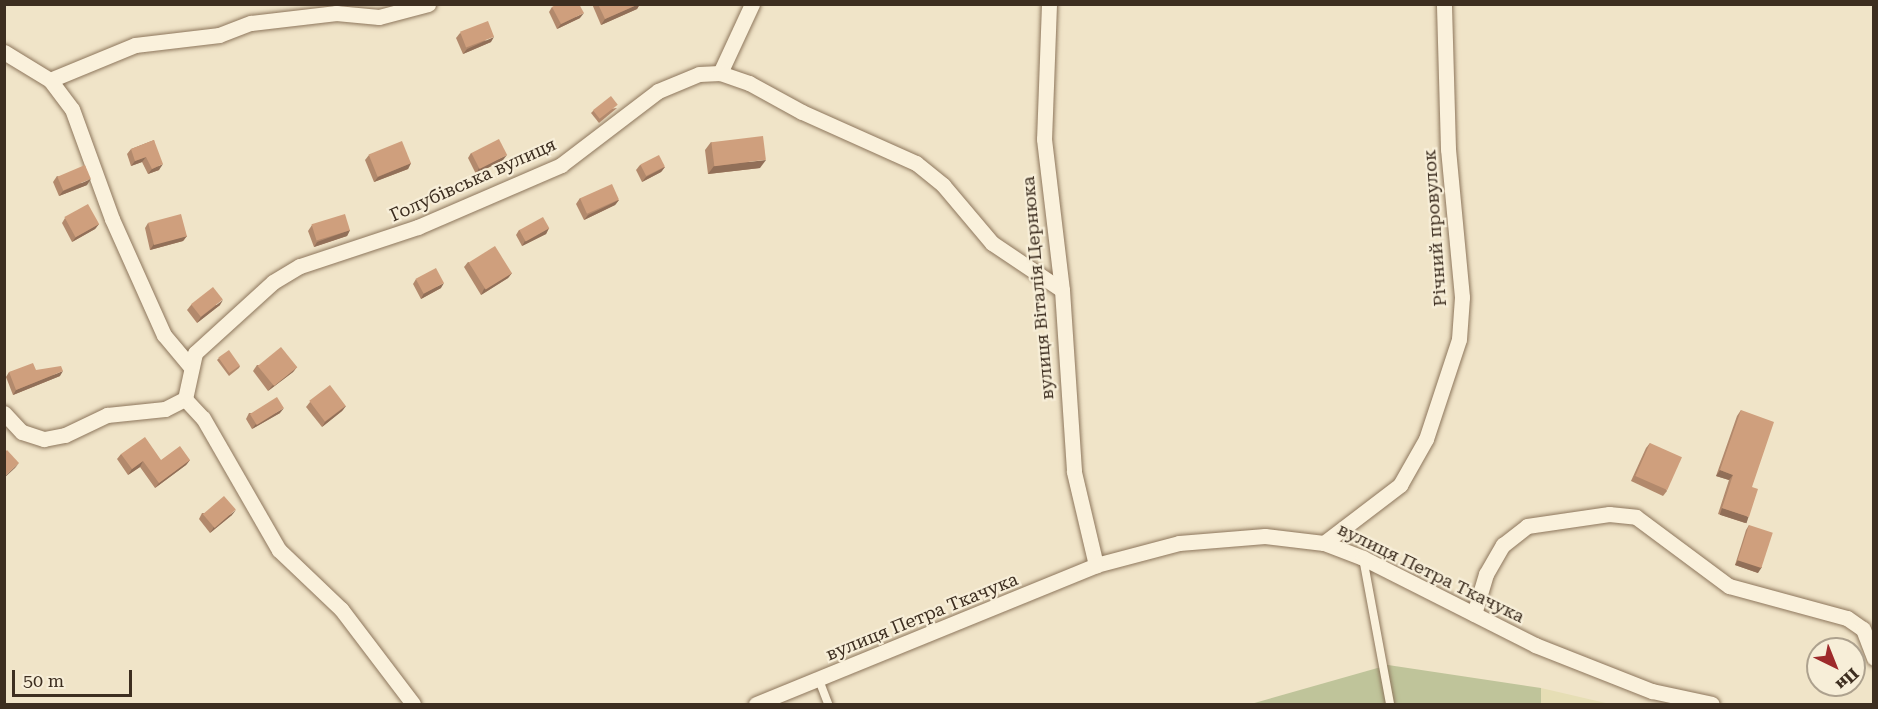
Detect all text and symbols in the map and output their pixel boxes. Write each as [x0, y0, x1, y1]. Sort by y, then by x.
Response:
street label: Голубівська вулиця [387, 134, 559, 226]
street label: Річний провулок [1419, 149, 1451, 307]
street label: вулиця Віталія Цернюка [1017, 175, 1059, 401]
street label: вулиця Петра Ткачука [1334, 518, 1528, 628]
street label: вулиця Петра Ткачука [823, 569, 1021, 665]
north arrow [1806, 637, 1866, 697]
scale bar [15, 658, 135, 696]
text: Пн [1832, 664, 1862, 694]
text: 50 m [23, 670, 64, 691]

